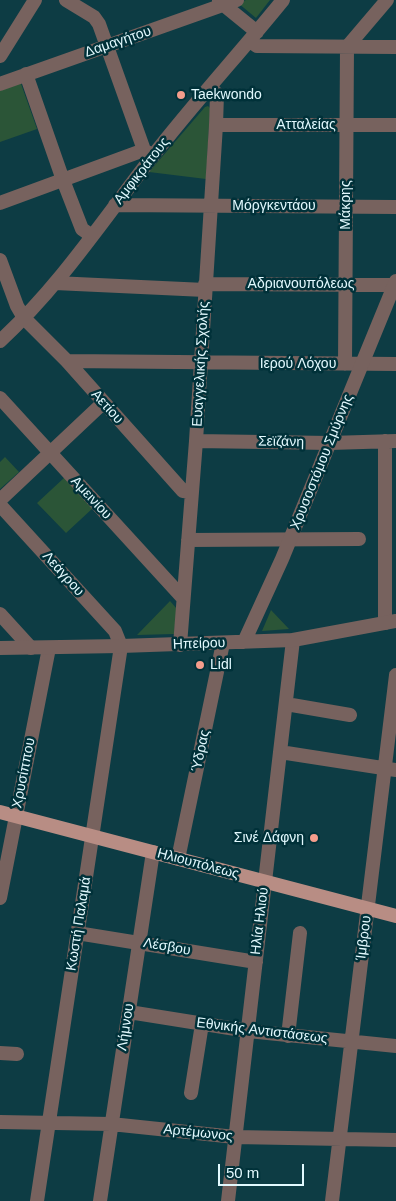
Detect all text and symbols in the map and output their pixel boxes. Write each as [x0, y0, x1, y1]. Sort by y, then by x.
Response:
street label: Δαμαγήτου [83, 23, 153, 61]
place label: Taekwondo [191, 87, 262, 103]
marker: Taekwondo [175, 89, 187, 101]
street label: Ατταλείας [276, 117, 336, 133]
street label: Αμφικράτους [111, 134, 173, 208]
street label: Μάκρης [338, 180, 354, 230]
street label: Μόργκεντάου [232, 198, 316, 214]
street label: Αδριανουπόλεως [248, 276, 354, 292]
street label: Ευαγγελικής Σχολής [189, 301, 213, 427]
street label: Ιερού Λόχου [260, 356, 336, 372]
street label: Αετίου [87, 387, 127, 427]
street label: Χρυσοστόμου Σμύρνης [287, 392, 357, 532]
street label: Σεϊζάνη [258, 433, 304, 451]
street label: Αμεινίου [67, 473, 115, 523]
street label: Λεάγρου [39, 548, 87, 600]
street label: Ηπείρου [172, 635, 226, 653]
place label: Lidl [210, 657, 232, 673]
marker: Lidl [194, 659, 206, 671]
street label: Ύδρας [188, 728, 214, 774]
street label: Χρυσίππου [9, 736, 39, 810]
place label: Σινέ Δάφνη [234, 830, 304, 846]
marker: Σινέ Δάφνη [308, 832, 320, 844]
street label: Ηλιουπόλεως [155, 845, 241, 883]
street label: Κωστή Παλαμά [63, 876, 95, 972]
street label: Ηλία Ηλιού [248, 886, 272, 956]
street label: Ίμβρου [353, 915, 375, 961]
street label: Λέσβου [142, 935, 192, 959]
street label: Λήμνου [114, 1002, 138, 1052]
street label: Εθνικής Αντιστάσεως [195, 1015, 329, 1047]
street label: Αρτέμωνος [163, 1121, 233, 1145]
scale bar [221, 1154, 307, 1186]
text: 50 m [226, 1164, 259, 1181]

